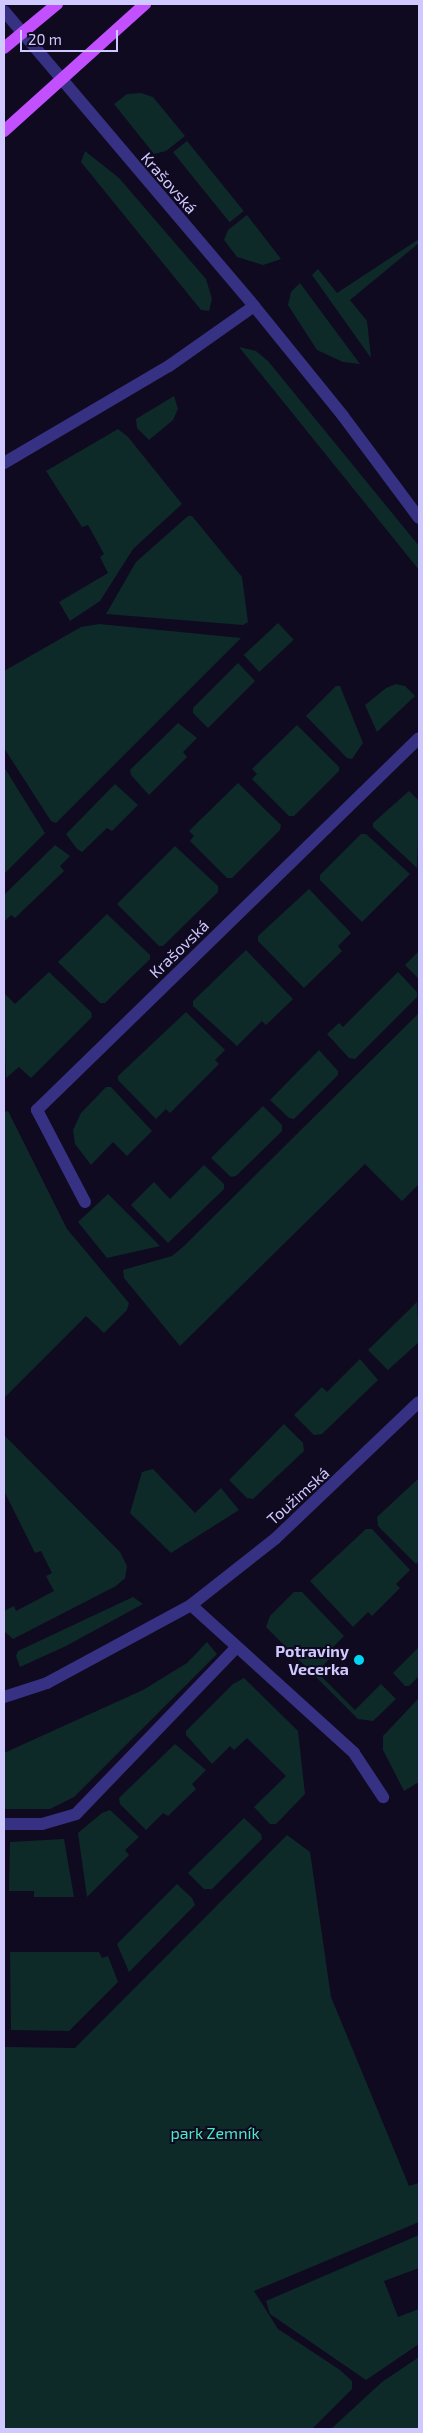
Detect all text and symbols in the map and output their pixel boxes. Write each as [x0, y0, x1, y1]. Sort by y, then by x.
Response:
scale bar [22, 20, 120, 52]
text: 20 m [28, 30, 62, 48]
street label: Krašovská [137, 148, 201, 218]
street label: Krašovská [145, 916, 213, 982]
street label: Toužimská [263, 1463, 333, 1529]
place label: Potraviny Vecerka [275, 1641, 349, 1679]
marker: Potraviny Vecerka [353, 1654, 365, 1666]
park label: park Zemník [170, 2123, 260, 2143]

